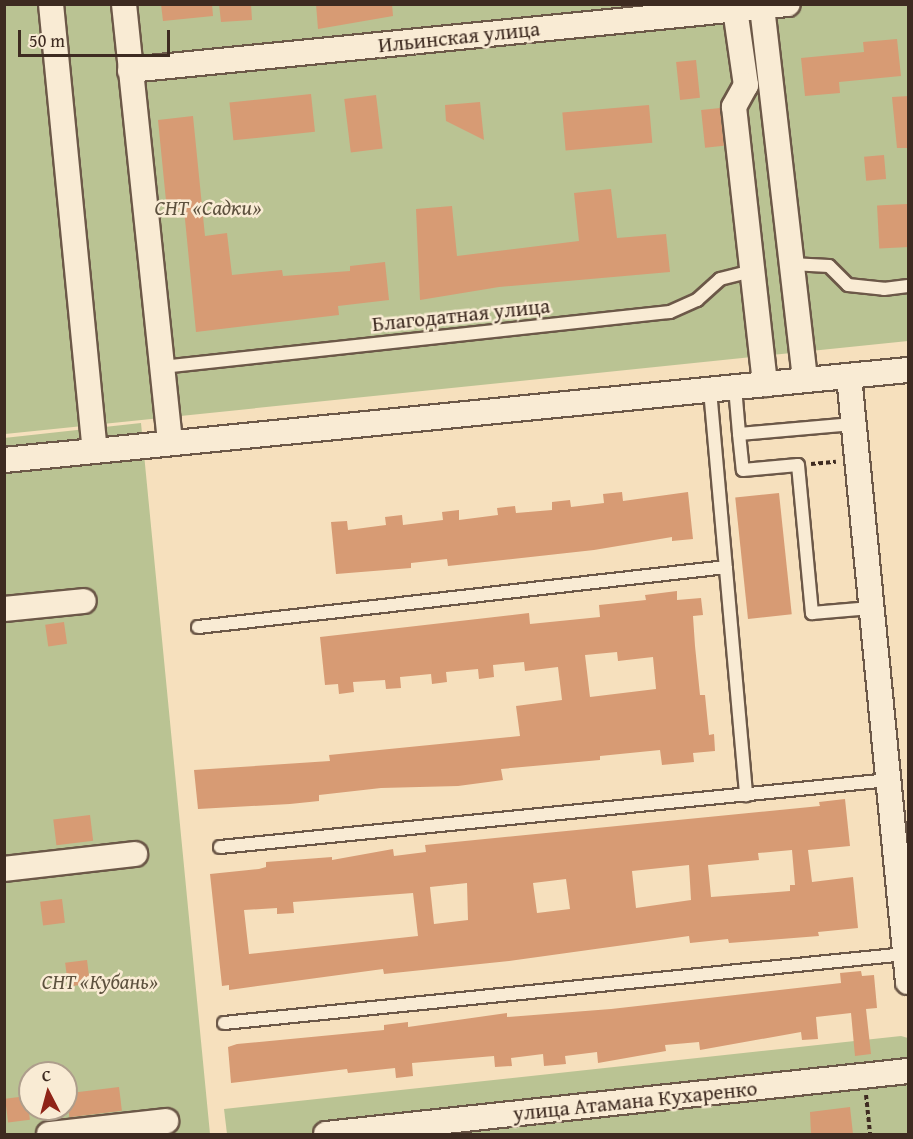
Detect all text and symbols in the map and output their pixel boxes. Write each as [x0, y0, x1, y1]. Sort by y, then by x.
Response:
street label: Ильинская улица [377, 16, 541, 58]
scale bar [21, 18, 172, 56]
text: 50 m [29, 27, 65, 54]
park label: СНТ «Садки» [154, 195, 262, 221]
street label: Благодатная улица [371, 293, 551, 337]
park label: СНТ «Кубань» [42, 969, 158, 995]
north arrow [18, 1061, 78, 1121]
text: С [41, 1063, 52, 1087]
street label: улица Атамана Кухаренко [512, 1076, 758, 1126]

